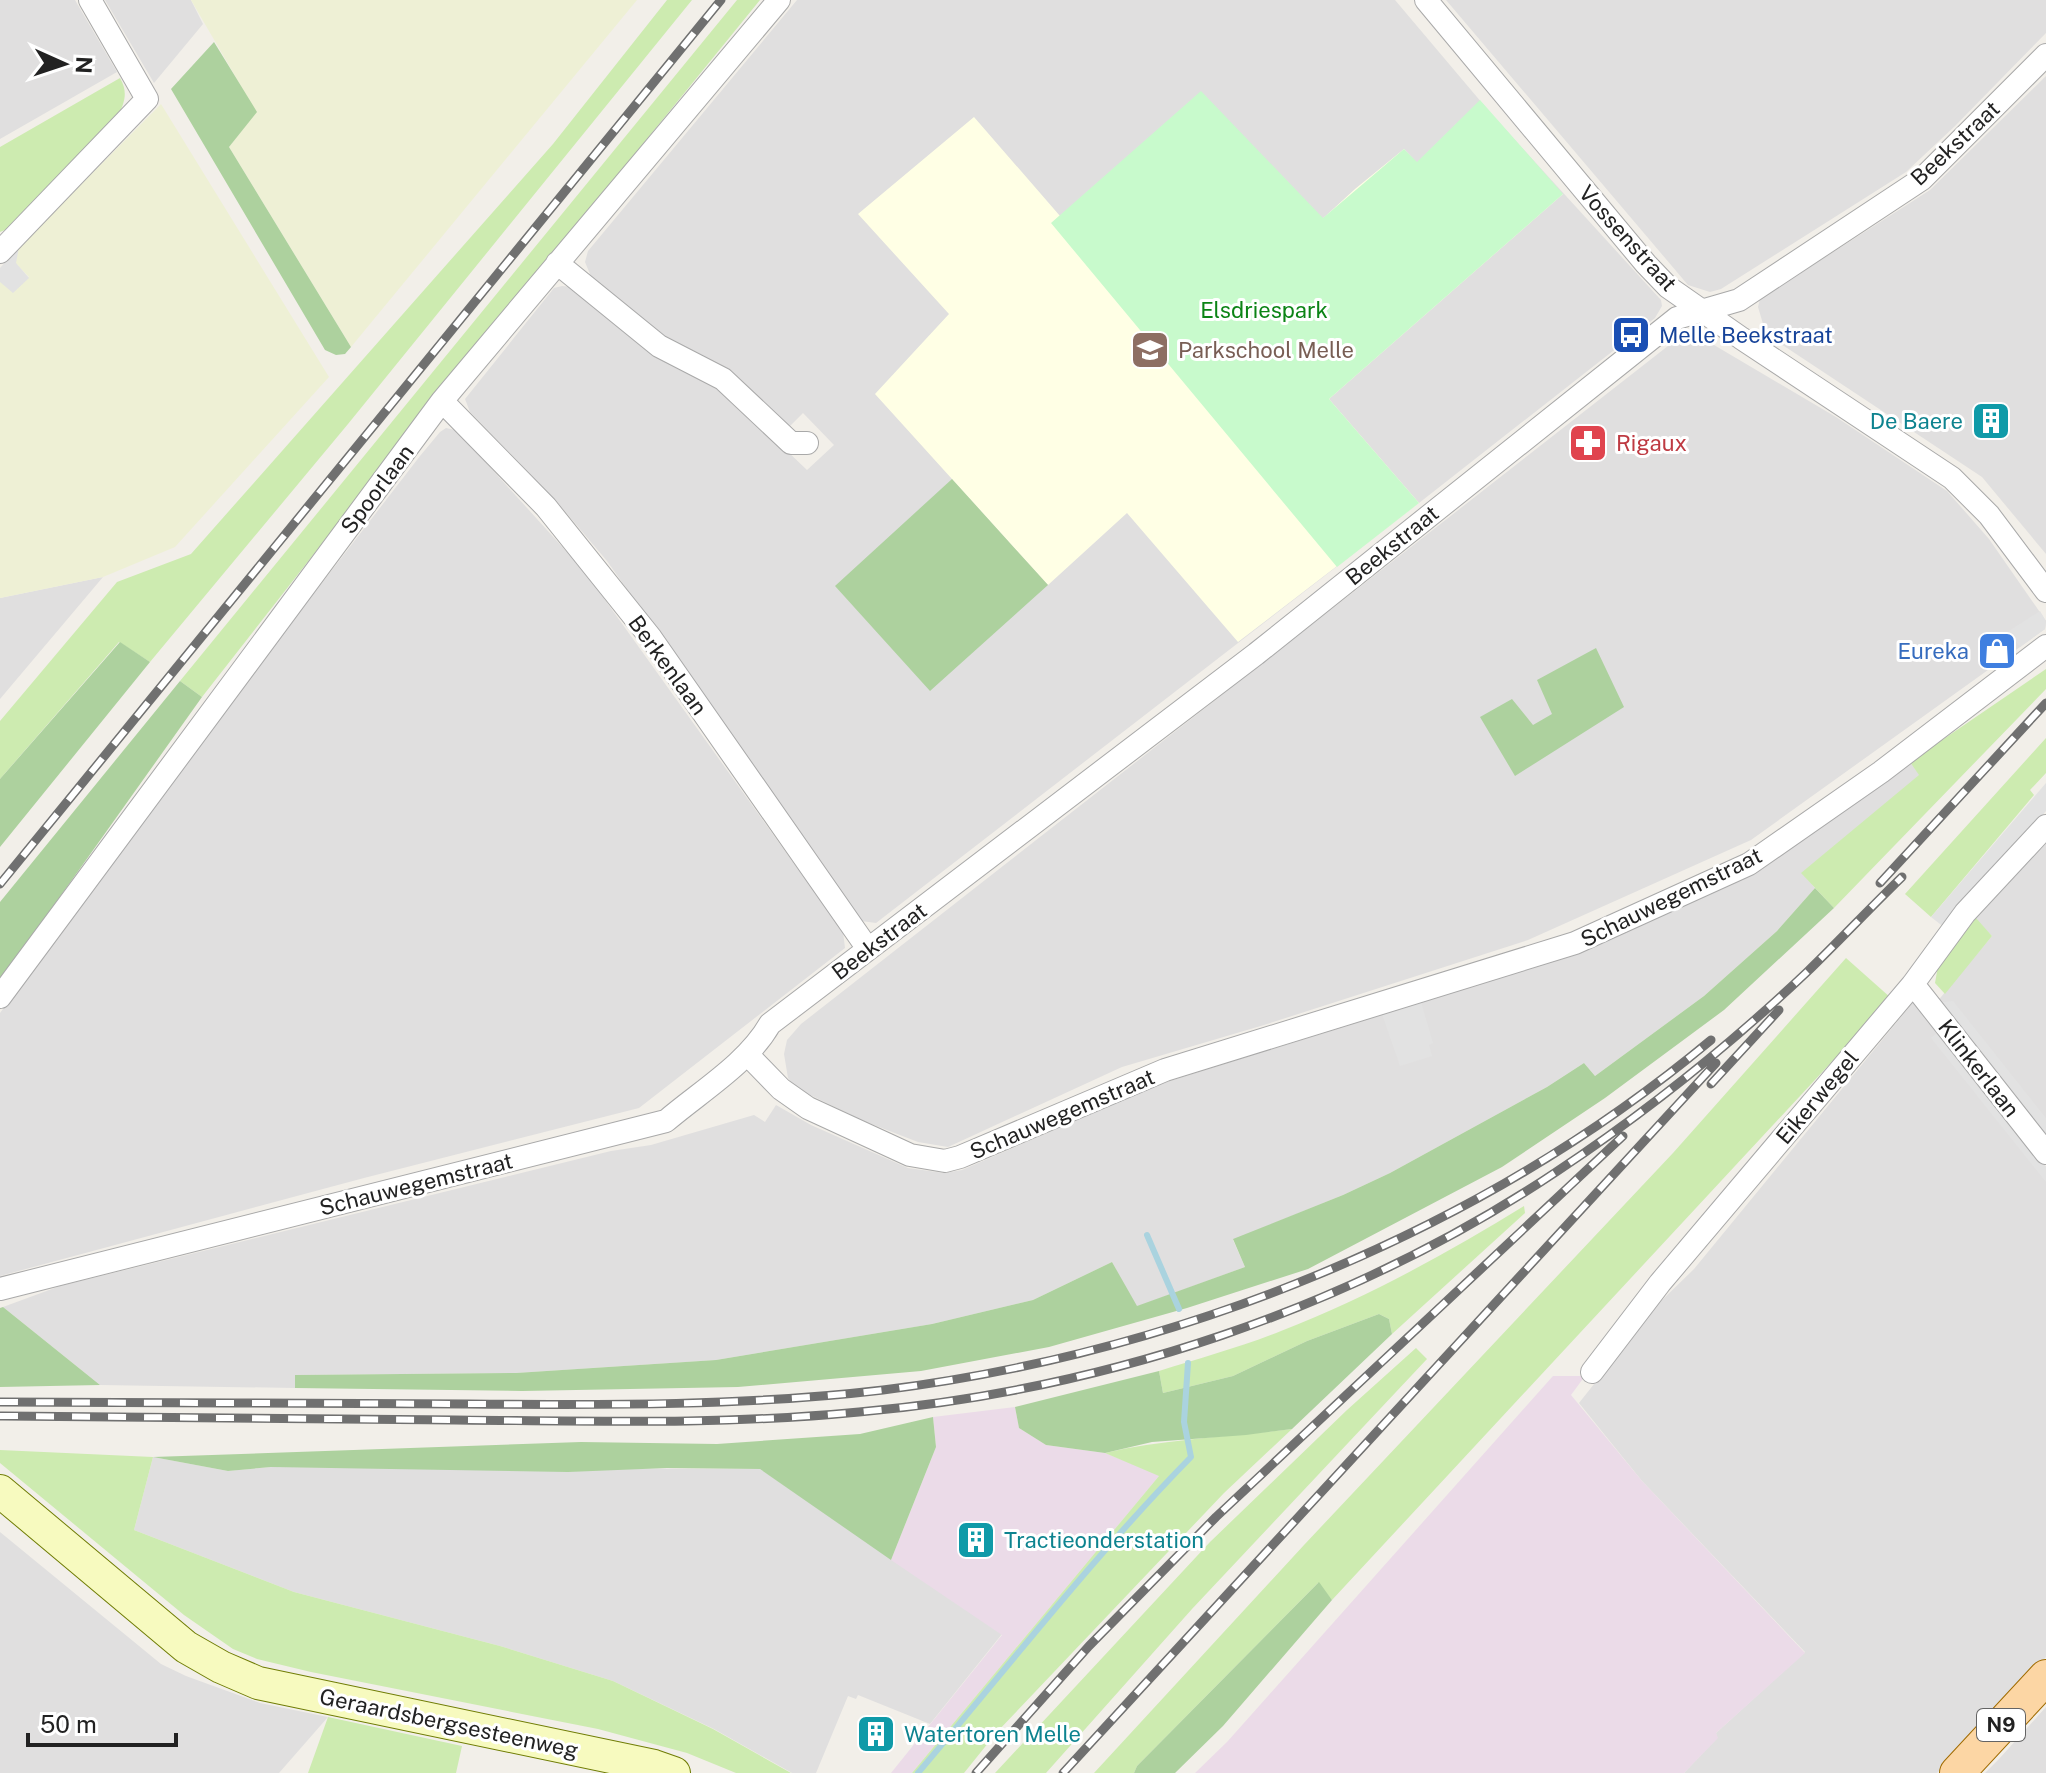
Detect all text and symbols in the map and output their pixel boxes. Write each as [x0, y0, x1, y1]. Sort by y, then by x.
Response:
north arrow [24, 24, 104, 104]
text: N [71, 56, 97, 74]
street label: Beekstraat [1905, 95, 2005, 191]
street label: Vossenstraat [1574, 180, 1682, 296]
park label: Elsdriespark [1200, 297, 1328, 323]
bus stop icon: Melle Beekstraat [1610, 314, 1652, 356]
place label: Melle Beekstraat [1659, 322, 1833, 348]
school or university icon: Parkschool Melle [1129, 329, 1171, 371]
place label: Parkschool Melle [1178, 337, 1354, 363]
building icon: De Baere [1970, 400, 2012, 442]
place label: De Baere [1870, 408, 1963, 434]
pharmacy icon: Rigaux [1567, 422, 1609, 464]
place label: Rigaux [1616, 430, 1687, 456]
street label: Spoorlaan [335, 439, 419, 539]
street label: Beekstraat [1340, 500, 1444, 590]
street label: Berkenlaan [623, 610, 713, 720]
shop icon: Eureka [1976, 630, 2018, 672]
place label: Eureka [1897, 638, 1969, 664]
street label: Schauwegemstraat [1576, 842, 1766, 952]
street label: Beekstraat [827, 897, 931, 985]
street label: Klinkerlaan [1933, 1014, 2025, 1122]
street label: Eikerwegel [1770, 1045, 1864, 1149]
street label: Schauwegemstraat [966, 1063, 1158, 1165]
street label: Schauwegemstraat [317, 1147, 515, 1221]
building icon: Tractieonderstation [955, 1519, 997, 1561]
place label: Tractieonderstation [1004, 1527, 1204, 1553]
street label: Geraardsbergsesteenweg [317, 1683, 581, 1763]
scale bar [28, 1697, 176, 1747]
road number: N9 [1977, 1709, 2025, 1741]
text: 50 m [40, 1710, 97, 1738]
building icon: Watertoren Melle [855, 1713, 897, 1755]
place label: Watertoren Melle [904, 1721, 1081, 1747]

